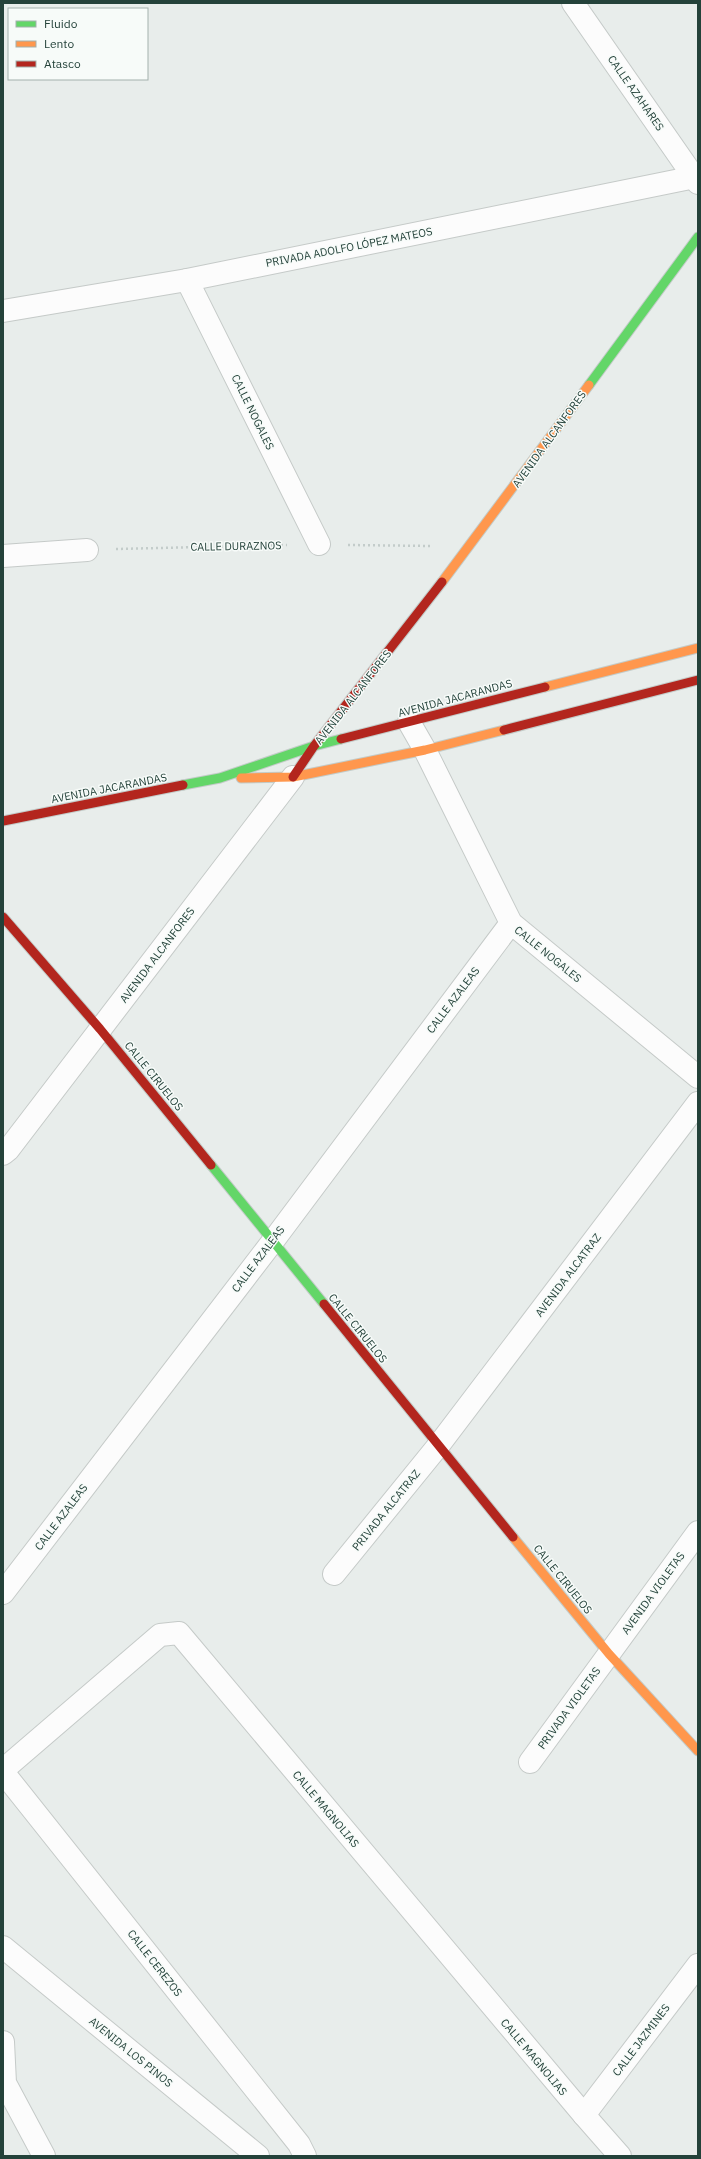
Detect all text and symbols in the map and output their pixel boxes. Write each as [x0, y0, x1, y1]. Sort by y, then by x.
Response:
legend [8, 8, 148, 80]
text: Fluido [44, 16, 78, 31]
text: Lento [44, 36, 74, 51]
street label: CALLE AZAHARES [605, 53, 667, 133]
text: Atasco [44, 56, 81, 71]
street label: PRIVADA ADOLFO LÓPEZ MATEOS [264, 224, 434, 270]
street label: CALLE NOGALES [229, 372, 277, 452]
street label: AVENIDA ALCANFORES [509, 388, 589, 490]
street label: CALLE DURAZNOS [190, 538, 282, 554]
street label: AVENIDA ALCANFORES [312, 647, 394, 747]
street label: AVENIDA JACARANDAS [396, 676, 514, 720]
street label: AVENIDA JACARANDAS [50, 770, 168, 806]
street label: AVENIDA ALCANFORES [116, 904, 198, 1006]
street label: CALLE NOGALES [512, 923, 584, 985]
street label: CALLE AZALEAS [423, 964, 483, 1036]
street label: CALLE CIRUELOS [122, 1038, 186, 1114]
street label: CALLE AZALEAS [228, 1223, 288, 1295]
street label: AVENIDA ALCATRAZ [532, 1230, 604, 1320]
street label: CALLE CIRUELOS [326, 1290, 390, 1366]
street label: PRIVADA ALCATRAZ [349, 1467, 423, 1553]
street label: CALLE AZALEAS [31, 1481, 91, 1553]
street label: CALLE CIRUELOS [531, 1541, 595, 1617]
street label: AVENIDA VIOLETAS [618, 1549, 688, 1637]
street label: PRIVADA VIOLETAS [534, 1664, 604, 1752]
street label: CALLE MAGNOLIAS [290, 1768, 362, 1850]
street label: CALLE CEREZOS [125, 1927, 185, 1999]
street label: CALLE JAZMINES [609, 2001, 673, 2079]
street label: AVENIDA LOS PINOS [86, 2014, 176, 2090]
street label: CALLE MAGNOLIAS [498, 2016, 570, 2098]

